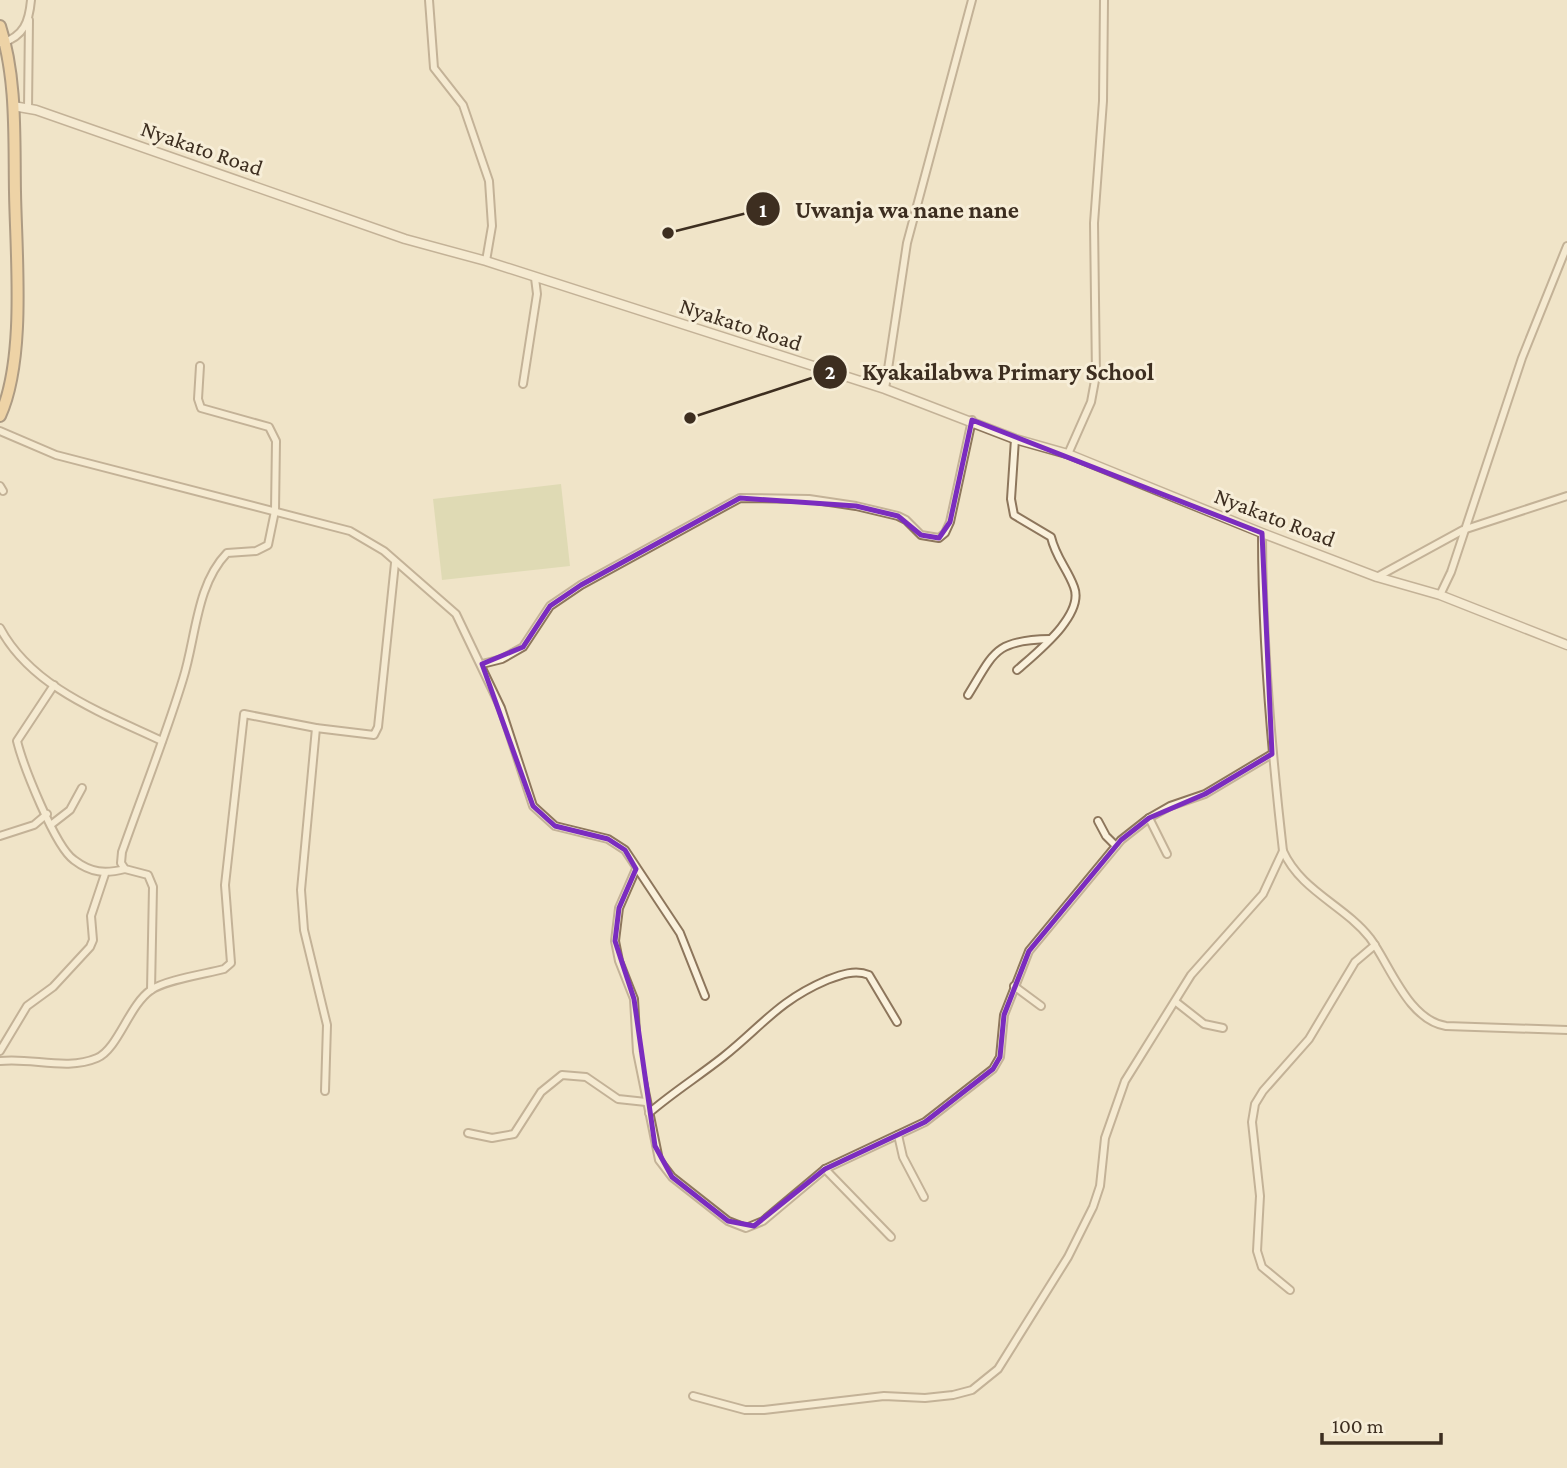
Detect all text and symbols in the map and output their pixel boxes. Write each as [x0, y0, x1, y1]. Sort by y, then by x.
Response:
street label: Nyakato Road [138, 115, 266, 181]
callout: Uwanja wa nane nane [746, 187, 1032, 232]
text: Uwanja wa nane nane [795, 196, 1019, 224]
text: 1 [759, 198, 767, 222]
street label: Nyakato Road [676, 292, 806, 356]
callout: Kyakailabwa Primary School [813, 350, 1168, 395]
text: Kyakailabwa Primary School [862, 358, 1154, 385]
text: 2 [825, 360, 836, 384]
street label: Nyakato Road [1211, 482, 1339, 552]
scale bar [1322, 1402, 1441, 1446]
text: 100 m [1332, 1414, 1384, 1438]

